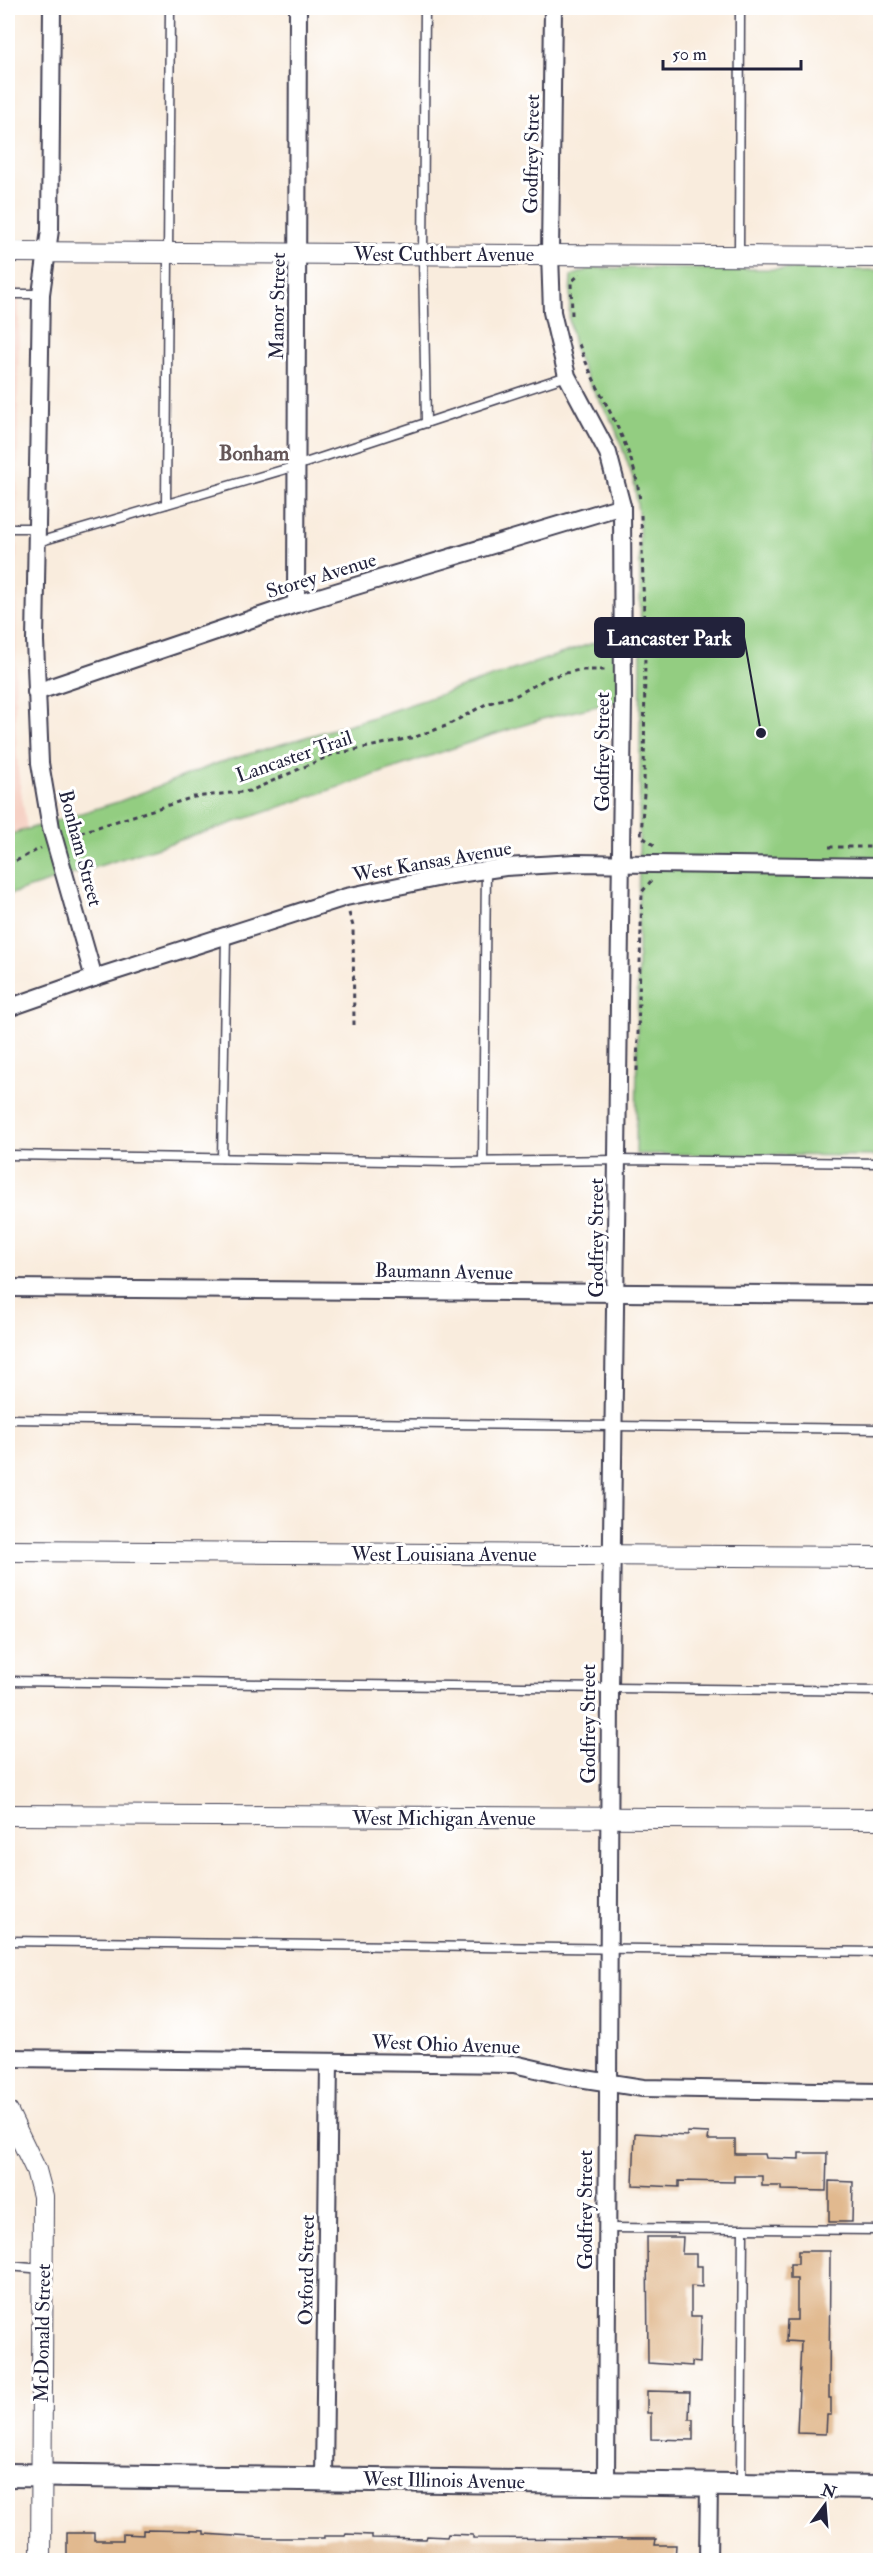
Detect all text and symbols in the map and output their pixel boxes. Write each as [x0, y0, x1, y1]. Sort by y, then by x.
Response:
scale bar [663, 33, 801, 71]
text: 50 m [672, 43, 707, 66]
street label: Godfrey Street [518, 93, 545, 214]
street label: West Cuthbert Avenue [353, 242, 534, 267]
street label: Manor Street [264, 252, 291, 360]
district label: Bonham [219, 440, 290, 467]
street label: Storey Avenue [263, 547, 379, 604]
callout: Lancaster Park [595, 618, 744, 657]
text: Lancaster Park [607, 625, 732, 652]
street label: Godfrey Street [590, 692, 615, 812]
street label: Lancaster Trail [233, 725, 356, 788]
street label: Bonham Street [53, 787, 108, 910]
street label: West Kansas Avenue [350, 835, 514, 888]
street label: Godfrey Street [584, 1178, 609, 1298]
street label: Baumann Avenue [375, 1258, 513, 1285]
street label: West Louisiana Avenue [350, 1542, 537, 1567]
street label: Godfrey Street [576, 1664, 601, 1784]
street label: West Michigan Avenue [351, 1806, 536, 1831]
street label: West Ohio Avenue [371, 2029, 520, 2060]
street label: Godfrey Street [573, 2150, 598, 2270]
street label: Oxford Street [293, 2214, 320, 2326]
street label: McDonald Street [29, 2263, 56, 2403]
street label: West Illinois Avenue [362, 2467, 525, 2494]
north arrow [795, 2475, 855, 2535]
text: N [818, 2480, 839, 2503]

